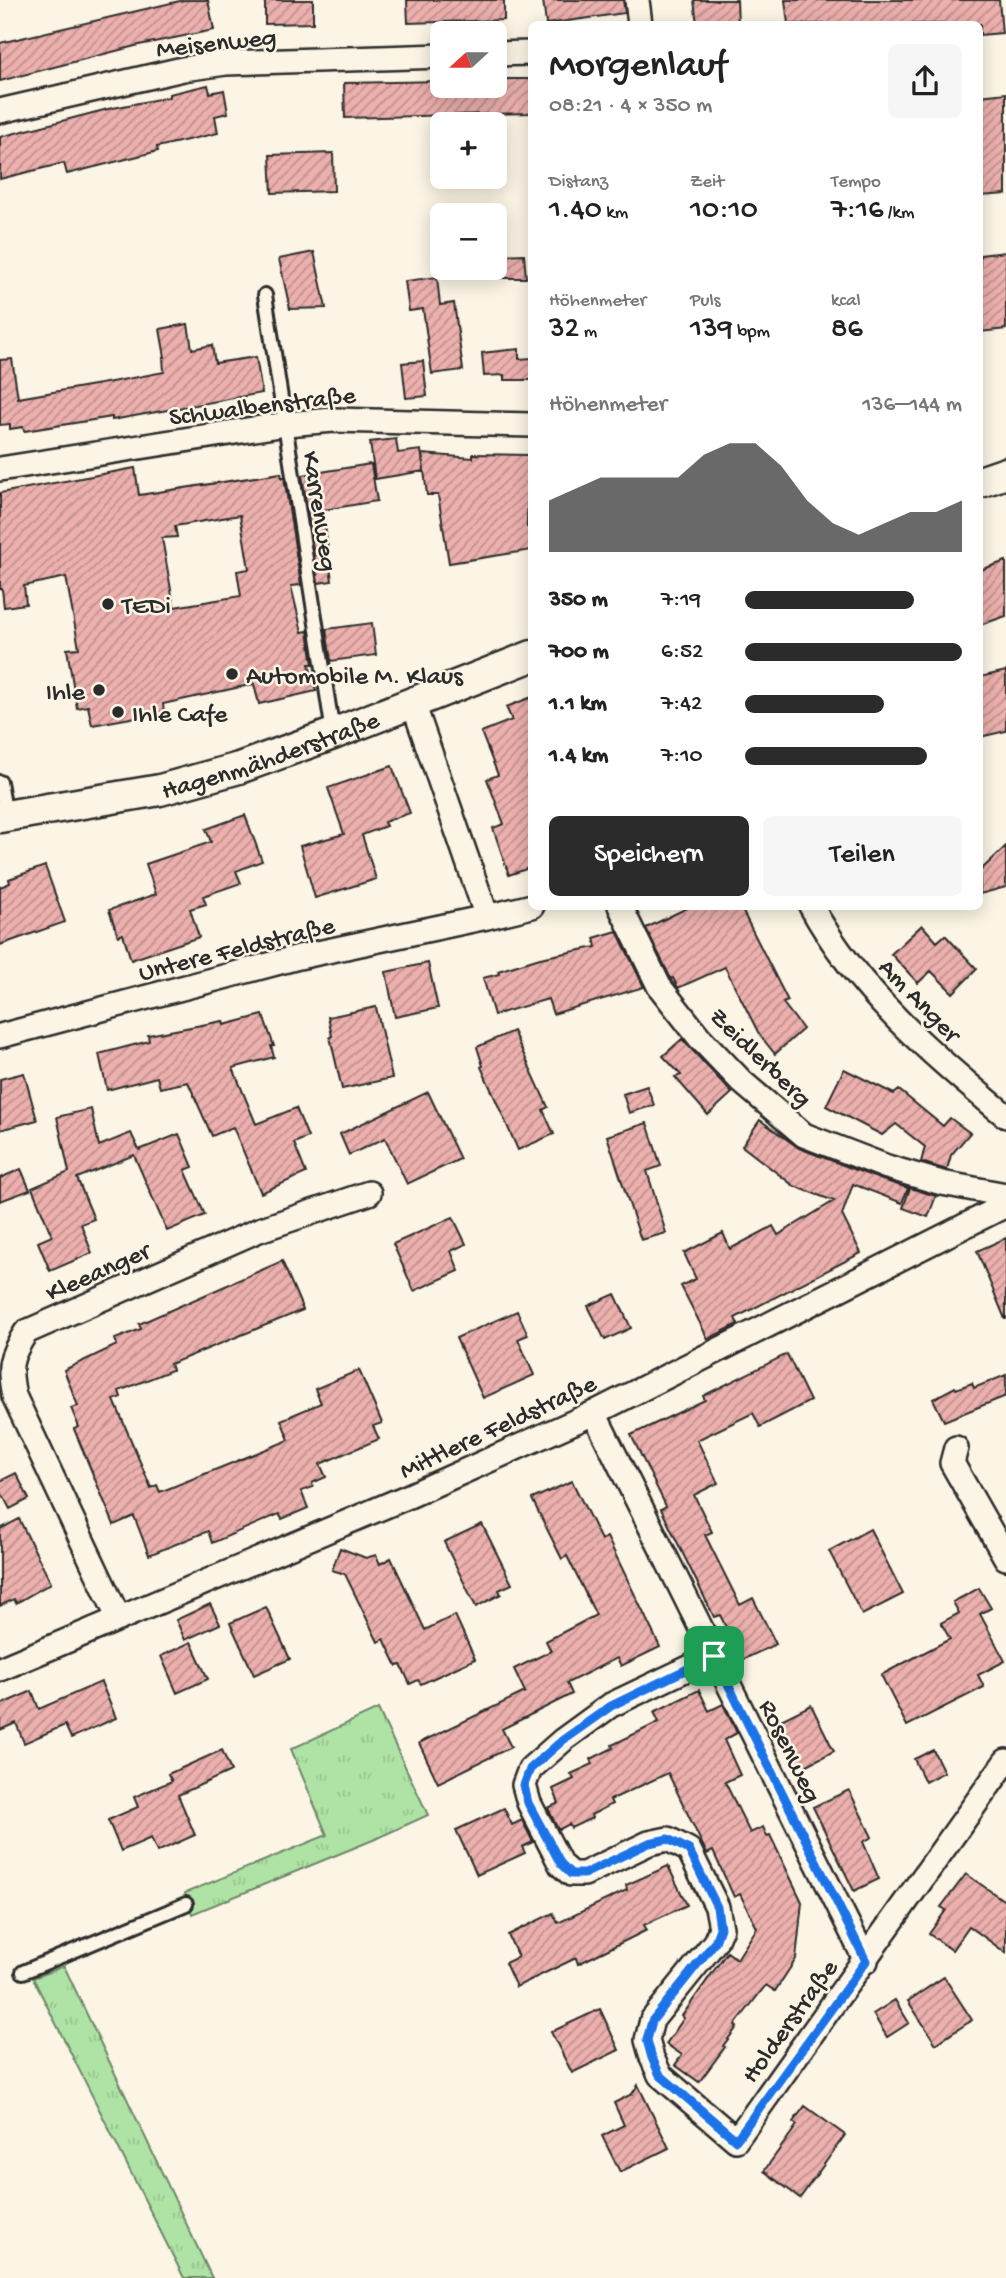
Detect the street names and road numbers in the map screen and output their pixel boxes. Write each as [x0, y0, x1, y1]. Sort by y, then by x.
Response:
street label: Meisenweg [155, 24, 278, 67]
street label: Schwalbenstraße [167, 382, 358, 435]
street label: Karrenweg [293, 449, 342, 574]
street label: Hagenmähderstraße [159, 706, 385, 809]
street label: Untere Feldstraße [136, 912, 339, 991]
street label: Am Anger [870, 954, 967, 1053]
street label: Zeidlerberg [701, 1003, 817, 1116]
street label: Kleeanger [42, 1236, 158, 1311]
street label: Mittlere Feldstraße [396, 1370, 603, 1488]
street label: Rosenweg [750, 1695, 826, 1809]
street label: Holderstraße [736, 1954, 847, 2090]

